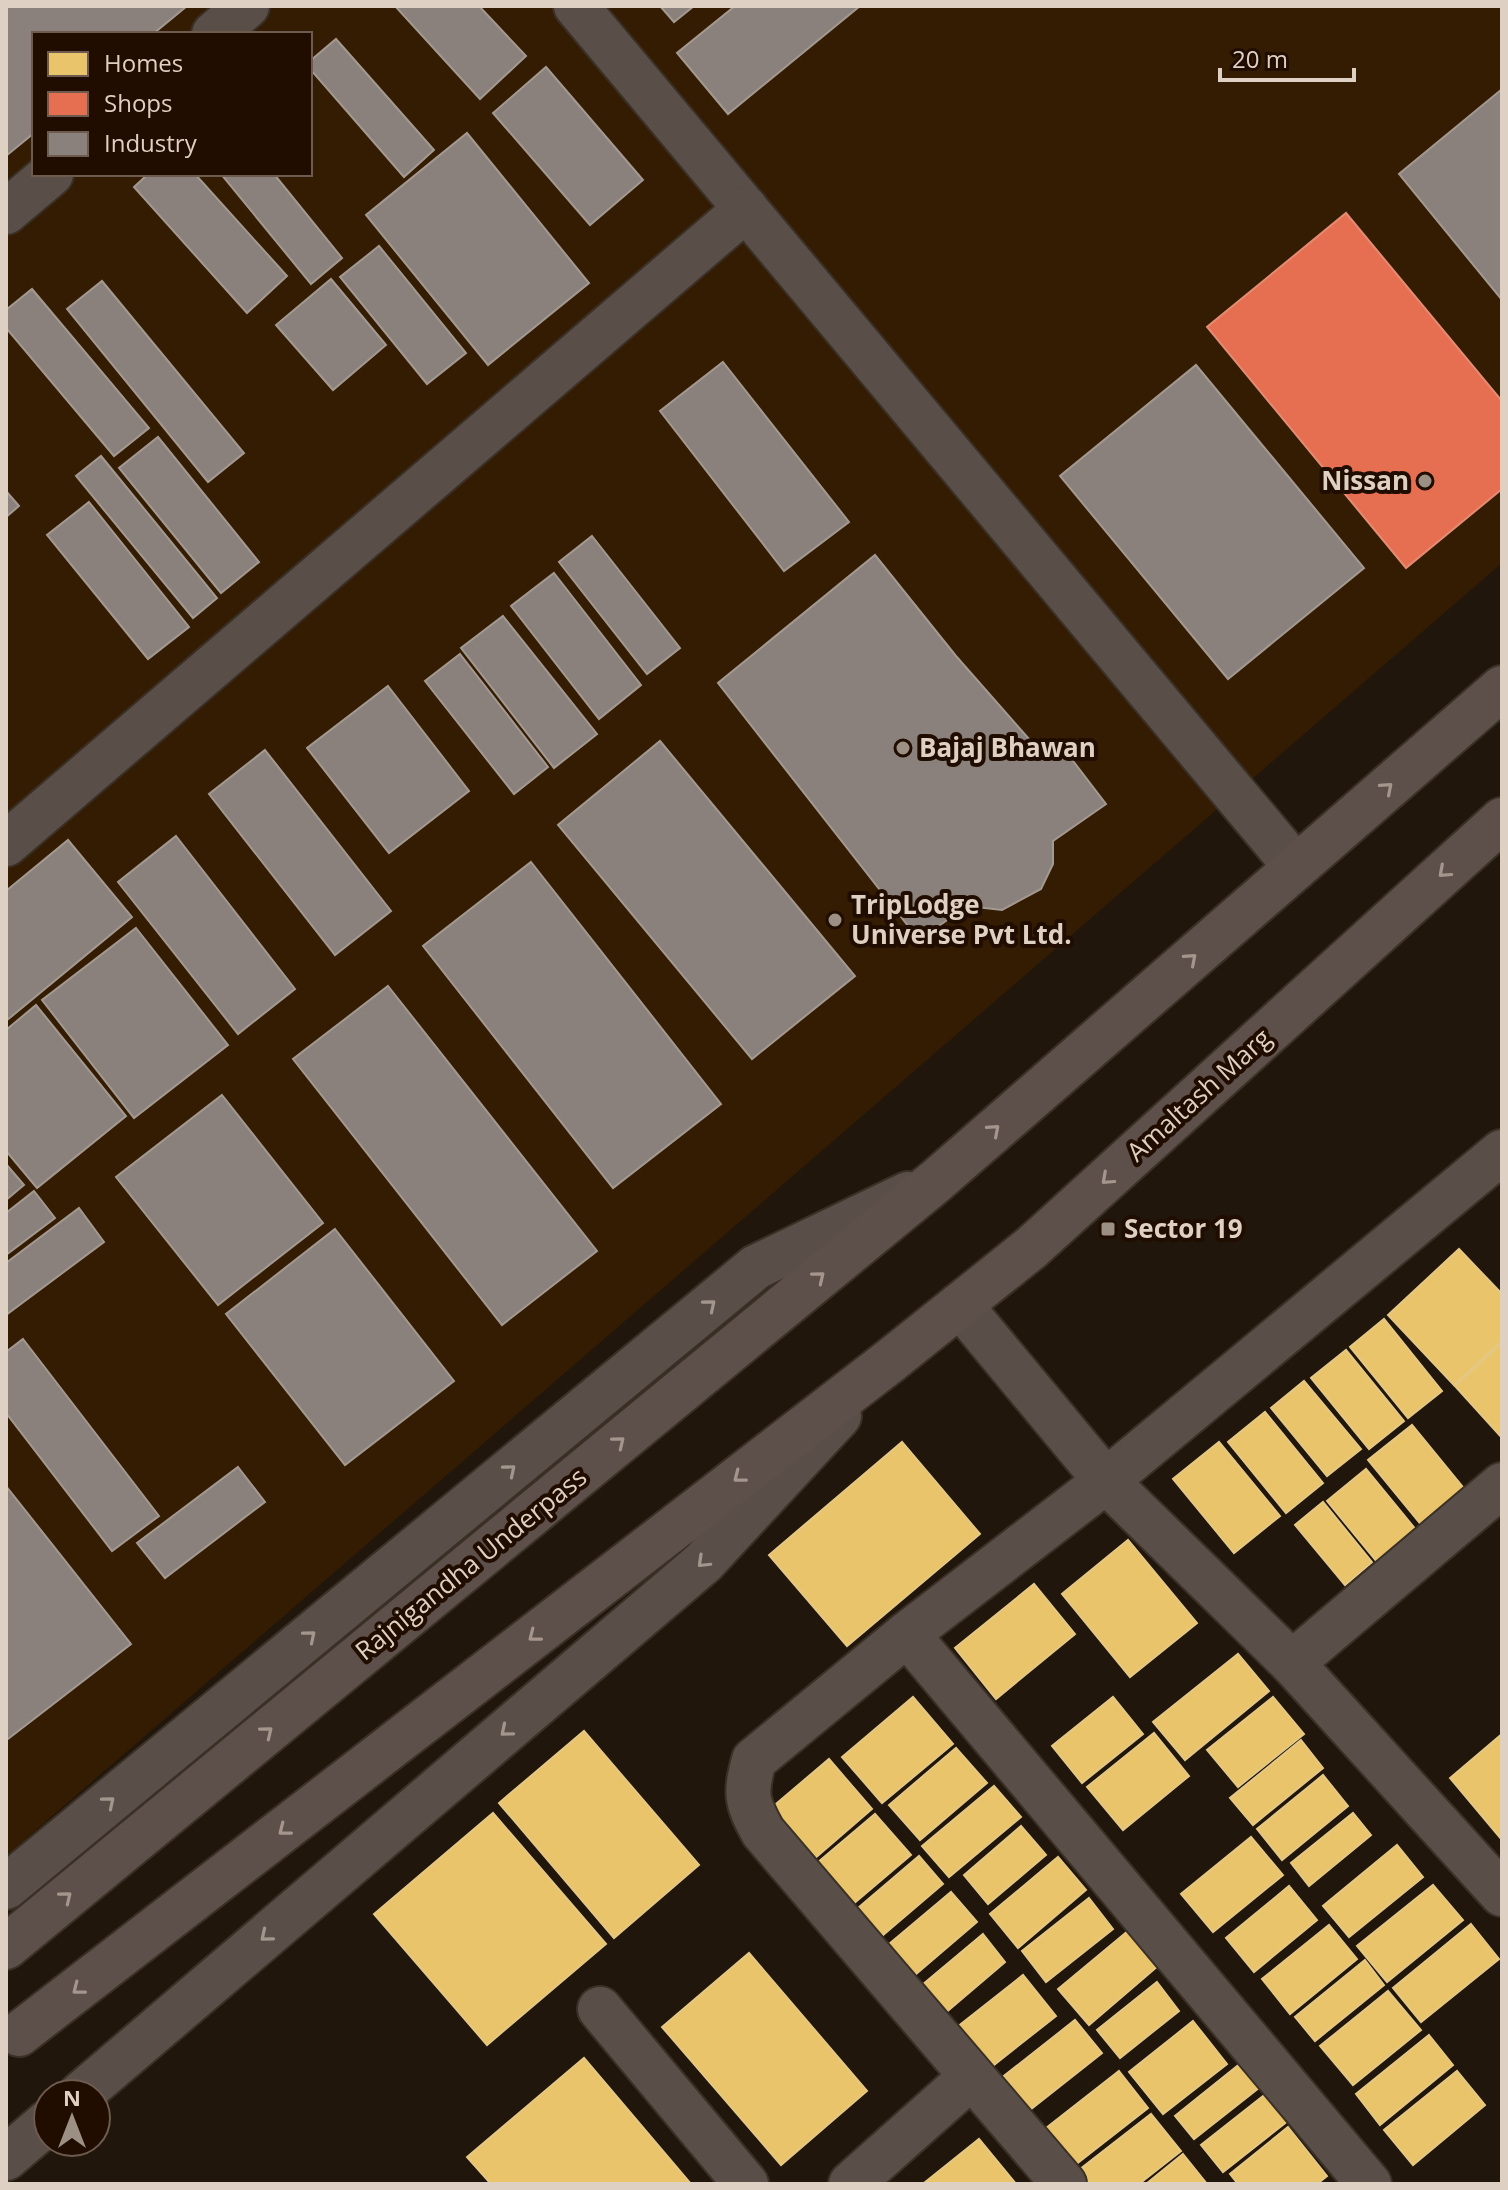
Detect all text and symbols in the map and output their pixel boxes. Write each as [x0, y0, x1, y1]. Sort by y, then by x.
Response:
legend [32, 32, 312, 176]
scale bar [1220, 32, 1354, 82]
text: 20 m [1232, 42, 1288, 75]
text: Homes [104, 46, 183, 79]
text: Shops [104, 86, 172, 119]
text: Industry [104, 126, 198, 159]
place label: Nissan [1321, 462, 1409, 498]
marker: Nissan [1416, 472, 1434, 490]
place label: Bajaj Bhawan [919, 729, 1096, 765]
marker: Bajaj Bhawan [894, 739, 912, 757]
one-way arrow [1377, 783, 1392, 798]
one-way arrow [1439, 863, 1454, 877]
place label: TripLodge Universe Pvt Ltd. [851, 886, 1072, 952]
marker: TripLodge Universe Pvt Ltd. [826, 911, 844, 929]
one-way arrow [1181, 954, 1196, 969]
street label: Amaltash Marg [1118, 1020, 1278, 1169]
one-way arrow [985, 1125, 1000, 1140]
one-way arrow [1101, 1169, 1116, 1183]
place label: Sector 19 [1124, 1210, 1243, 1246]
marker: Sector 19 [1099, 1220, 1117, 1238]
one-way arrow [810, 1272, 825, 1286]
one-way arrow [701, 1300, 716, 1314]
one-way arrow [610, 1437, 624, 1452]
street label: Rajnigandha Underpass [347, 1459, 594, 1668]
one-way arrow [501, 1465, 515, 1480]
one-way arrow [734, 1468, 748, 1482]
one-way arrow [698, 1553, 713, 1567]
one-way arrow [528, 1627, 543, 1641]
one-way arrow [300, 1631, 315, 1646]
one-way arrow [501, 1721, 516, 1736]
one-way arrow [258, 1727, 272, 1742]
one-way arrow [100, 1797, 114, 1812]
one-way arrow [278, 1820, 293, 1834]
one-way arrow [57, 1892, 71, 1907]
one-way arrow [261, 1926, 275, 1941]
one-way arrow [72, 1979, 87, 1993]
north arrow [32, 2078, 112, 2158]
text: N [63, 2082, 81, 2112]

